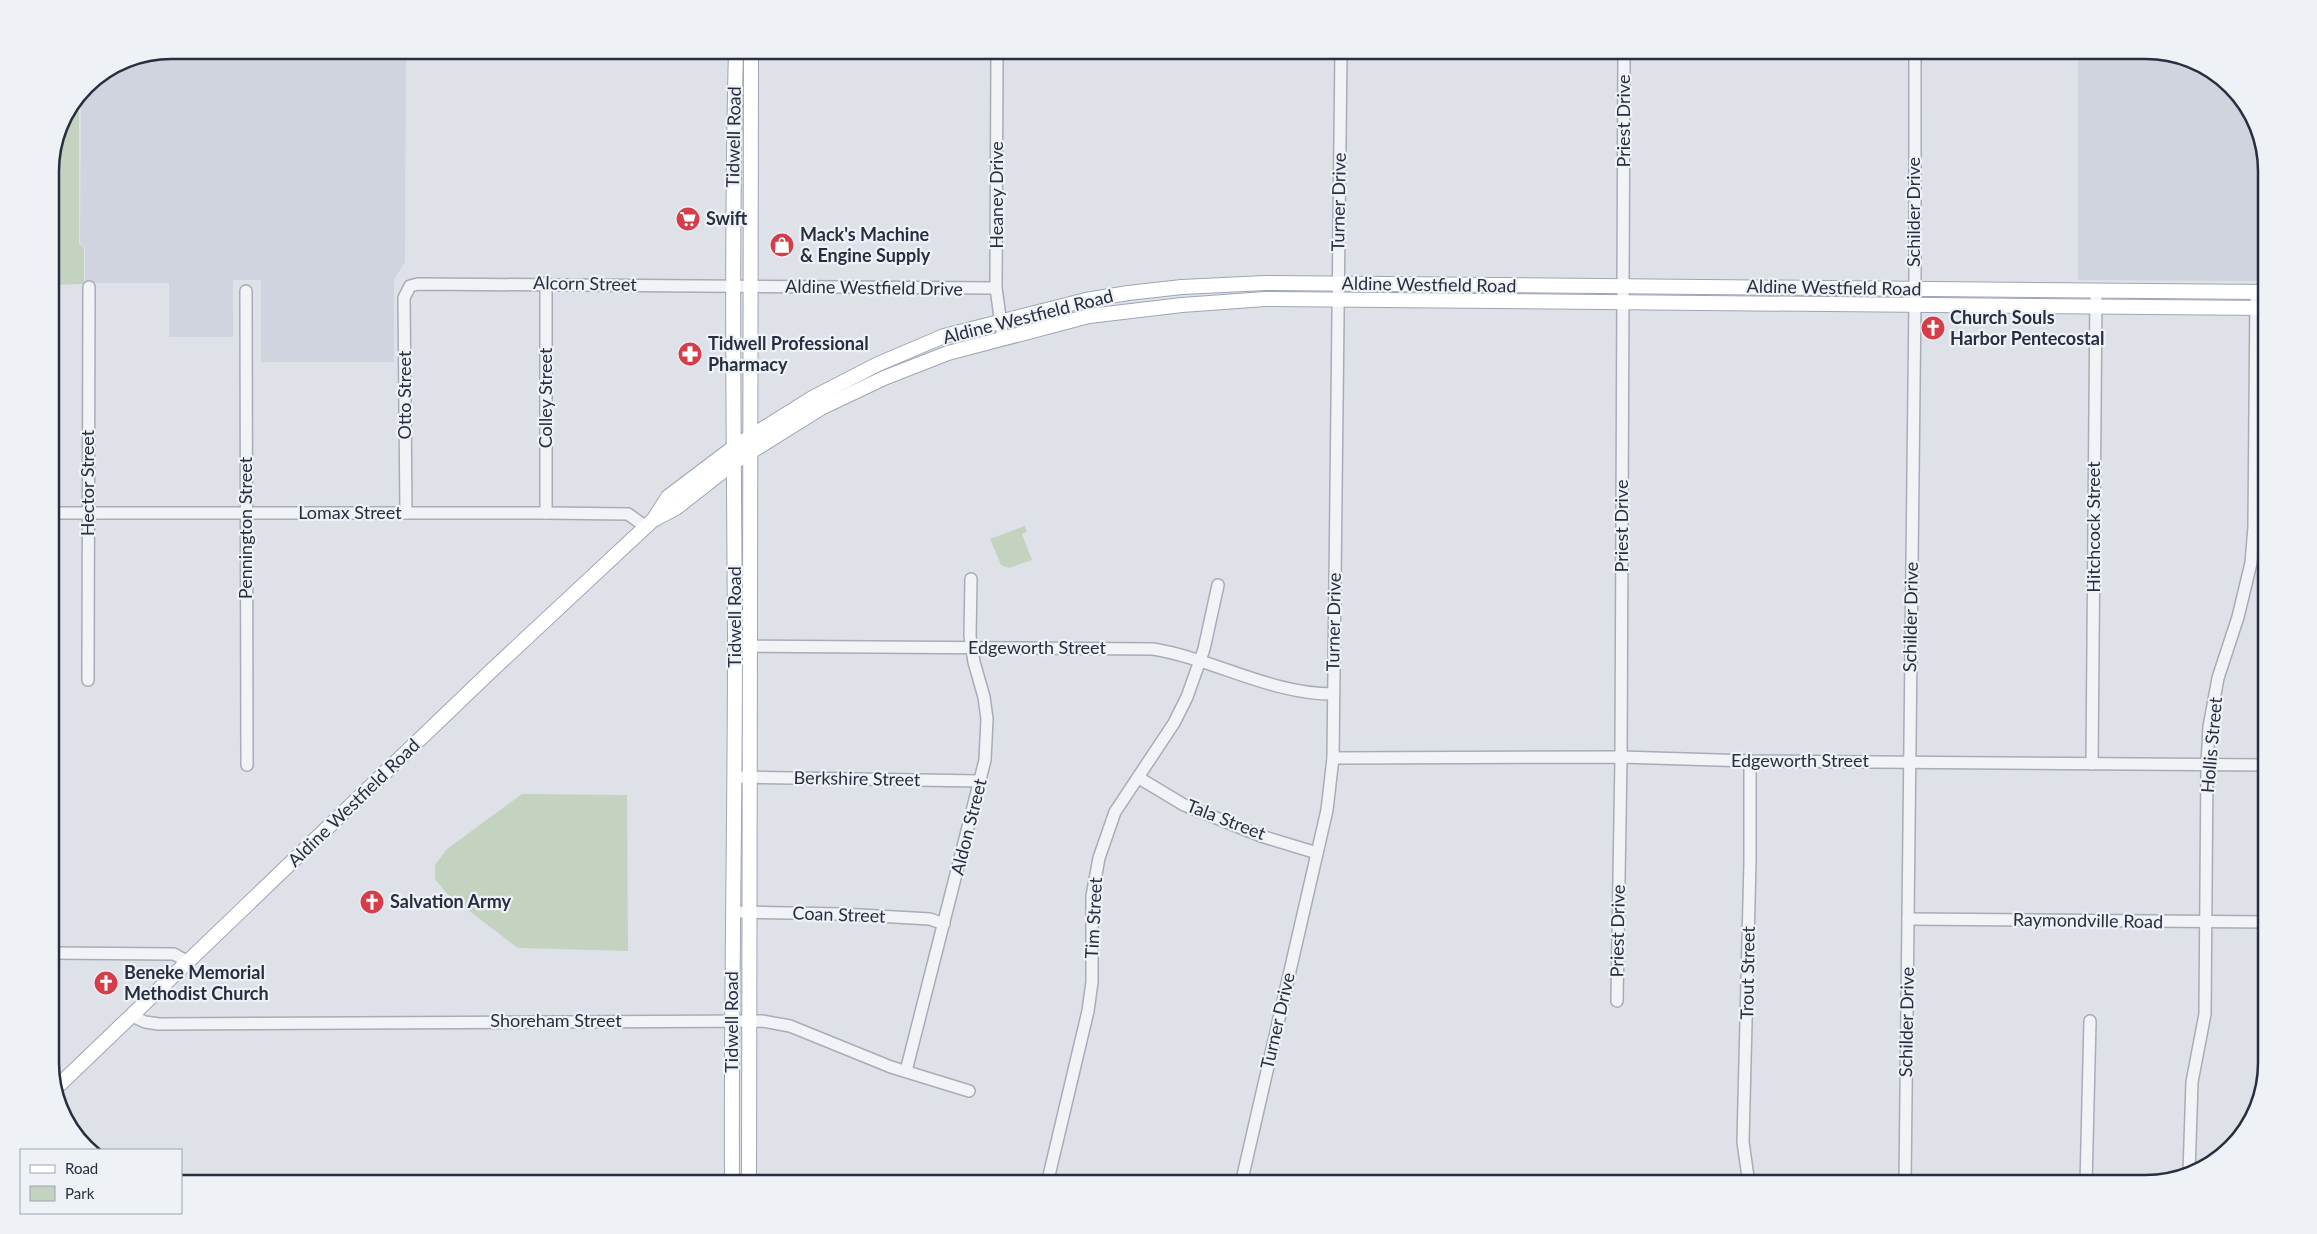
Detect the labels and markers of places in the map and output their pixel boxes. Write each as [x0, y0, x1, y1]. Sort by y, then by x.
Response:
supermarket icon: Swift [675, 206, 701, 232]
place label: Swift [706, 207, 748, 229]
place label: Mack's Machine & Engine Supply [800, 223, 931, 266]
shop icon: Mack's Machine & Engine Supply [769, 232, 795, 258]
place label: Church Souls Harbor Pentecostal [1950, 306, 2104, 349]
church icon: Church Souls Harbor Pentecostal [1920, 315, 1946, 341]
place label: Tidwell Professional Pharmacy [708, 332, 869, 375]
pharmacy icon: Tidwell Professional Pharmacy [677, 341, 703, 367]
church icon: Salvation Army [359, 889, 385, 915]
place label: Salvation Army [390, 890, 512, 912]
place label: Beneke Memorial Methodist Church [124, 961, 269, 1004]
church icon: Beneke Memorial Methodist Church [93, 970, 119, 996]

